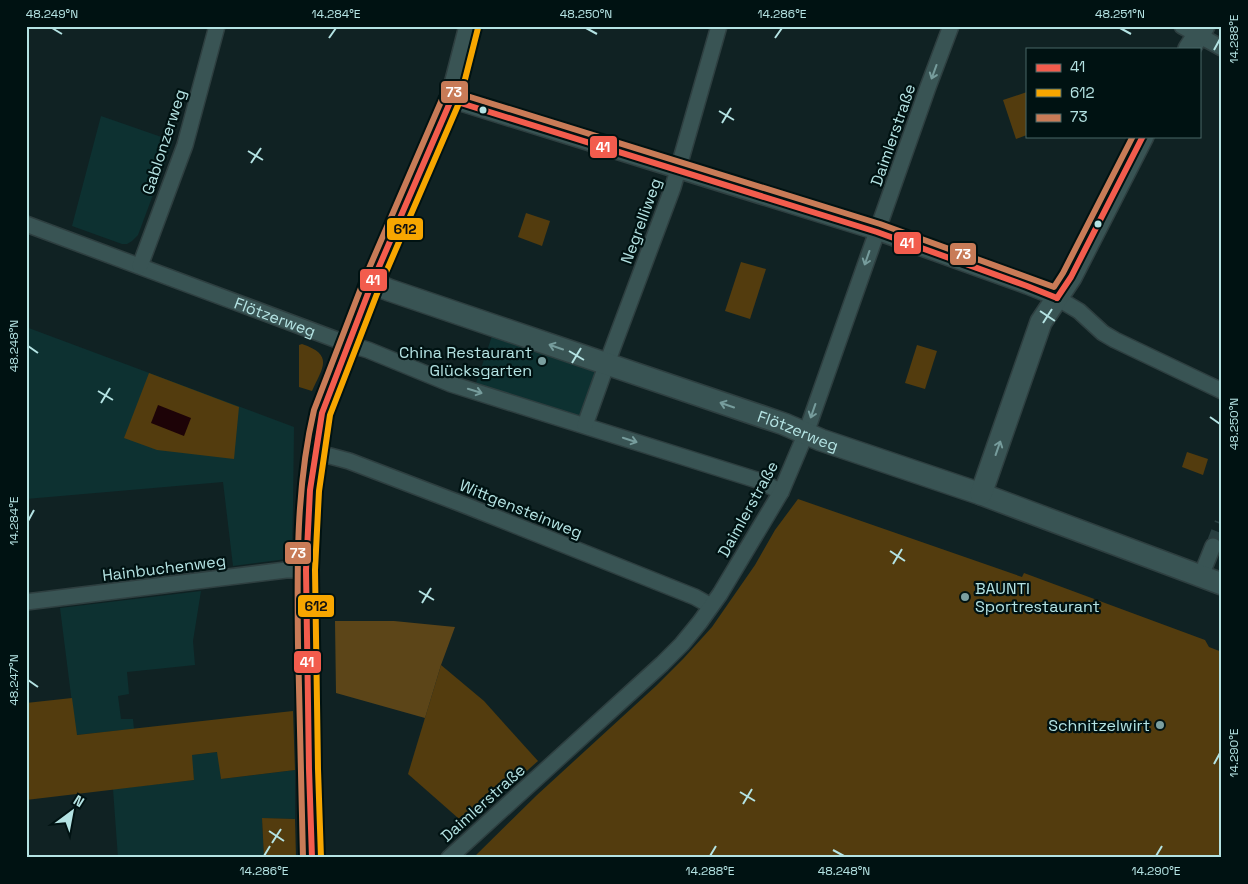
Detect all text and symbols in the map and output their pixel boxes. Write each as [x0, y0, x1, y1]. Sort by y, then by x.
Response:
text: 48.249°N [26, 6, 78, 22]
text: 14.284°E [311, 6, 361, 22]
text: 48.250°N [560, 6, 612, 22]
text: 14.286°E [758, 6, 807, 22]
text: 48.251°N [1095, 6, 1145, 22]
text: 14.288°E [1226, 14, 1242, 64]
legend [1026, 48, 1200, 138]
text: 41 [1070, 57, 1085, 76]
one-way arrow [929, 63, 938, 79]
line badge: 73 [440, 80, 469, 104]
street label: Daimlerstraße [866, 81, 920, 189]
text: 73 [446, 83, 462, 101]
text: 612 [1070, 83, 1094, 102]
street label: Gablonzerweg [137, 87, 191, 197]
unlabelled marker [478, 105, 488, 115]
text: 73 [1070, 107, 1088, 126]
line badge: 41 [589, 135, 618, 159]
text: 41 [596, 138, 610, 156]
street label: Negrelliweg [616, 175, 666, 267]
line badge: 612 [386, 217, 424, 241]
unlabelled marker [1093, 219, 1103, 229]
text: 612 [393, 220, 417, 238]
line badge: 41 [893, 231, 922, 255]
text: 41 [900, 234, 914, 252]
line badge: 73 [949, 242, 977, 266]
text: 73 [955, 245, 971, 263]
one-way arrow [862, 249, 871, 265]
line badge: 41 [359, 268, 388, 292]
text: 41 [366, 271, 380, 289]
street label: Flötzerweg [232, 292, 319, 342]
text: 48.248°N [6, 320, 22, 372]
place label: China Restaurant Glücksgarten [399, 342, 532, 381]
one-way arrow [549, 342, 565, 351]
marker: China Restaurant Glücksgarten [536, 355, 548, 367]
one-way arrow [467, 387, 483, 397]
text: 48.250°N [1226, 398, 1242, 450]
one-way arrow [720, 400, 735, 409]
one-way arrow [808, 403, 818, 419]
street label: Flötzerweg [755, 405, 841, 456]
one-way arrow [622, 435, 638, 445]
one-way arrow [993, 440, 1003, 456]
street label: Daimlerstraße [713, 457, 783, 561]
street label: Wittgensteinweg [456, 475, 586, 543]
text: 14.284°E [6, 496, 22, 546]
line badge: 73 [284, 541, 312, 565]
text: 73 [290, 544, 306, 562]
street label: Hainbuchenweg [101, 550, 227, 586]
place label: BAUNTI Sportrestaurant [975, 578, 1100, 617]
marker: BAUNTI Sportrestaurant [959, 591, 971, 603]
line badge: 612 [297, 594, 335, 618]
text: 612 [304, 597, 328, 615]
line badge: 41 [293, 650, 322, 674]
text: 41 [300, 653, 314, 671]
text: 48.247°N [6, 654, 22, 706]
place label: Schnitzelwirt [1048, 715, 1150, 736]
marker: Schnitzelwirt [1154, 719, 1166, 731]
text: 14.290°E [1226, 728, 1242, 778]
street label: Daimlerstraße [436, 759, 530, 847]
north arrow [48, 786, 98, 836]
text: N [70, 791, 88, 811]
text: 14.286°E [240, 863, 289, 879]
text: 14.288°E [685, 863, 735, 879]
text: 48.248°N [818, 863, 870, 879]
text: 14.290°E [1131, 863, 1181, 879]

